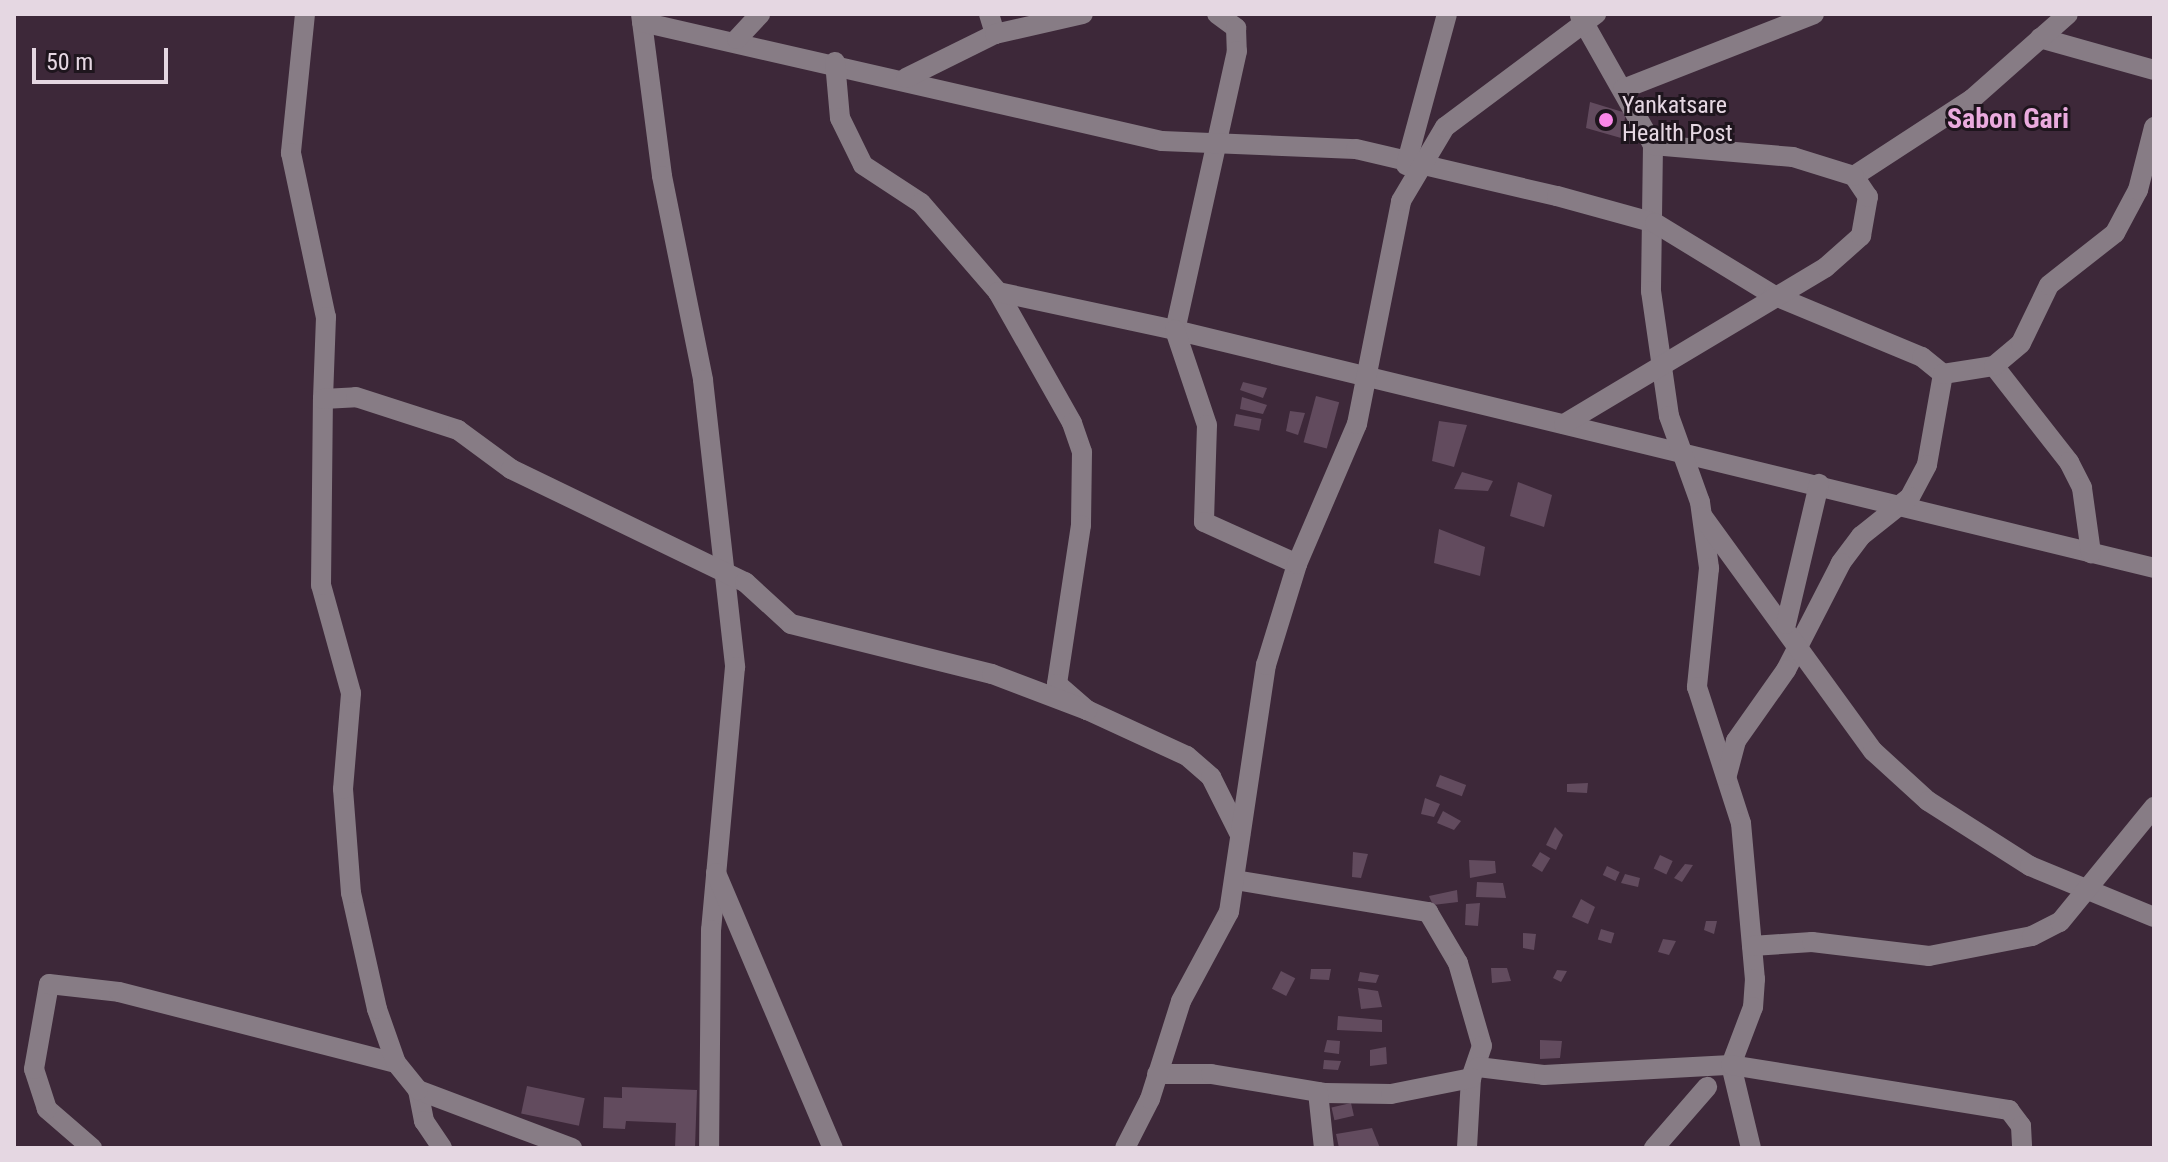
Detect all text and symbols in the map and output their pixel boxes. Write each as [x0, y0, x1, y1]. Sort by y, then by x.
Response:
scale bar [36, 32, 172, 82]
text: 50 m [46, 48, 93, 76]
place label: Yankatsare Health Post [1622, 92, 1733, 148]
district label: Sabon Gari [1947, 102, 2069, 136]
marker: Yankatsare Health Post [1597, 111, 1615, 129]

